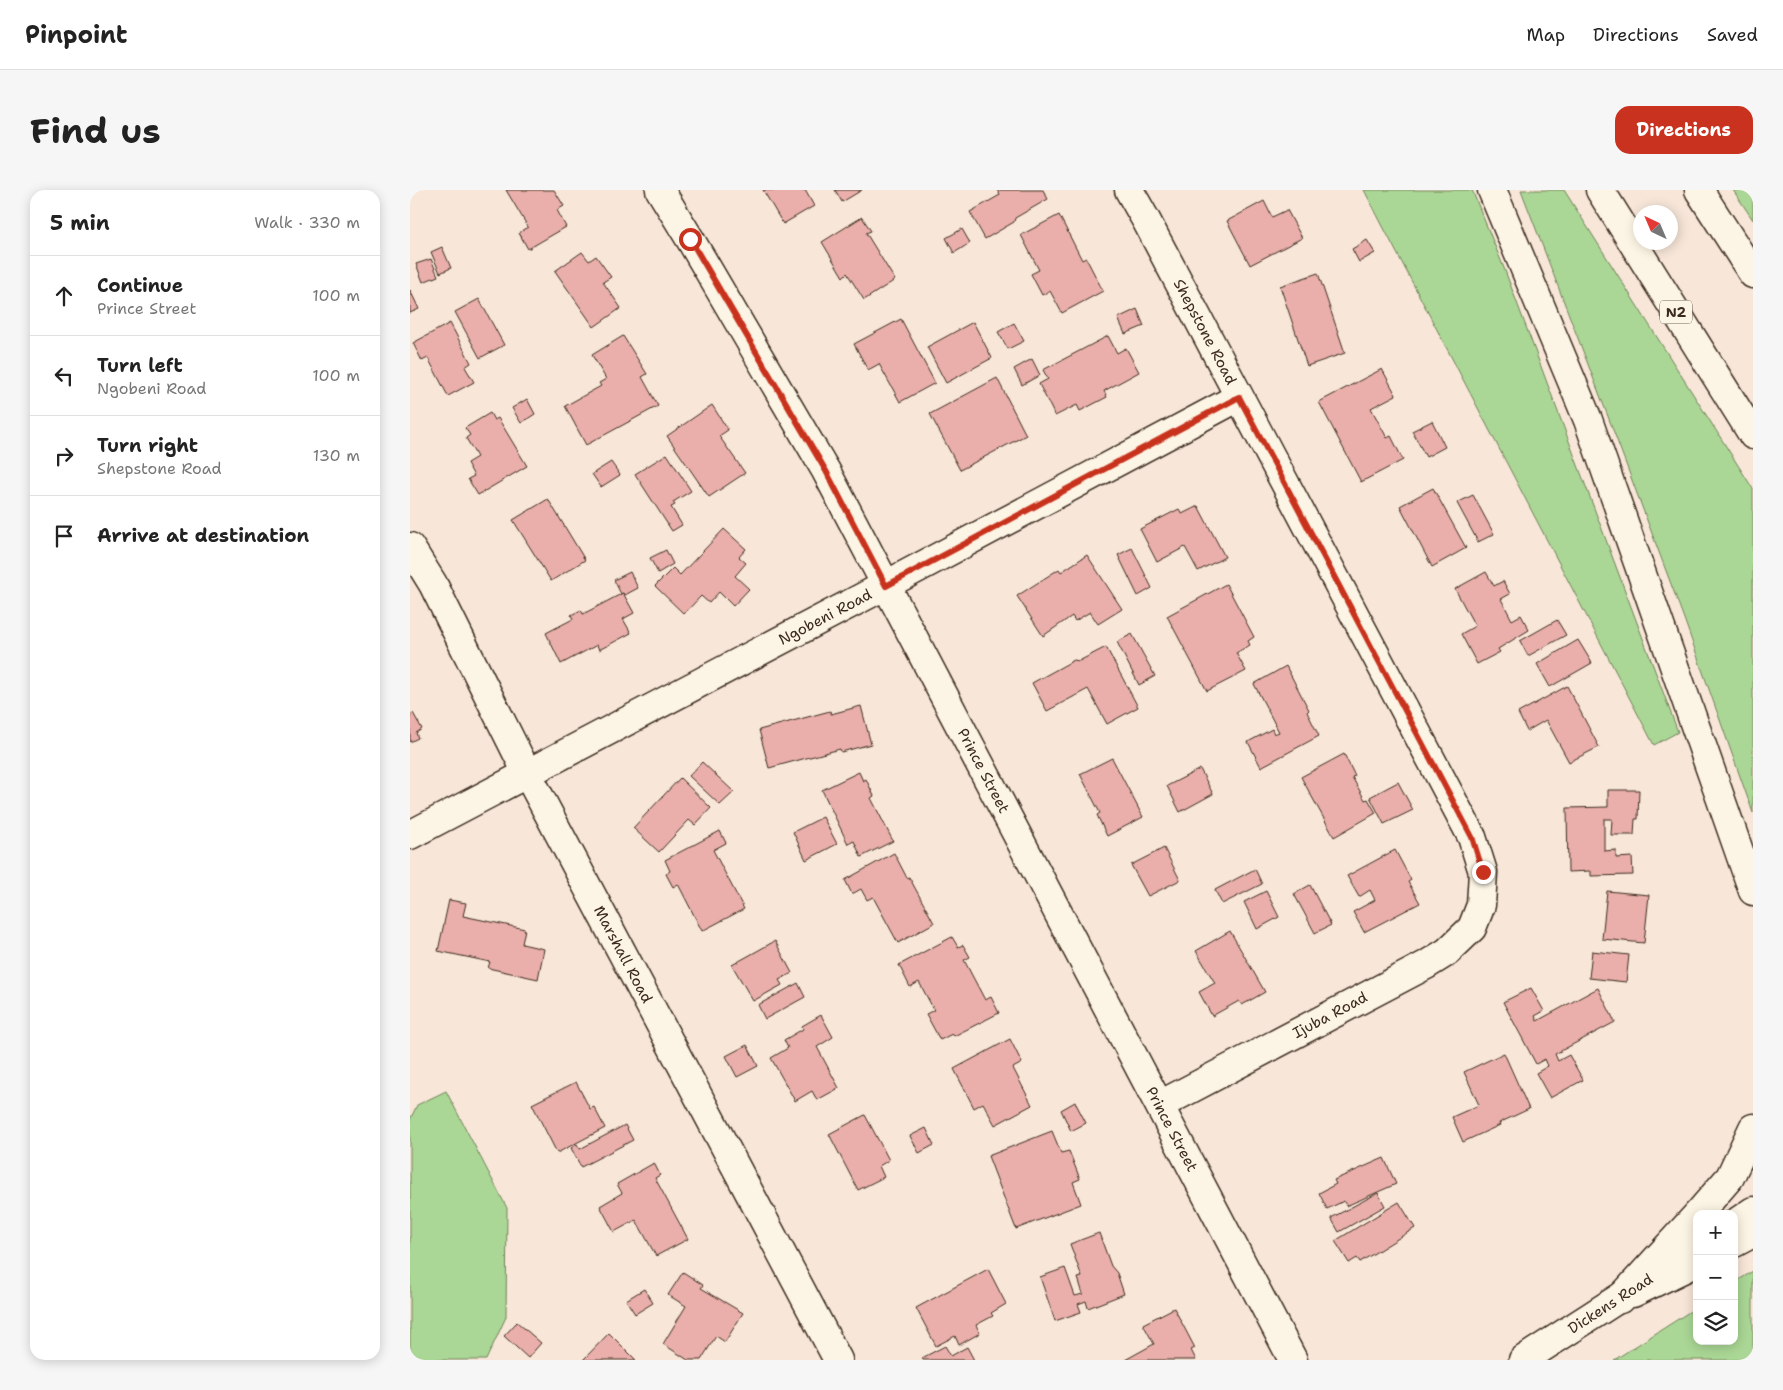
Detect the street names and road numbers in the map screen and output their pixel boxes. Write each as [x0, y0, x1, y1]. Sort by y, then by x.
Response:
street label: Shepstone Road [1169, 275, 1241, 389]
road number: N2 [1660, 300, 1692, 324]
street label: Ngobeni Road [775, 584, 876, 650]
street label: Prince Street [953, 725, 1014, 817]
street label: Marshall Road [589, 902, 657, 1007]
street label: Ijuba Road [1289, 987, 1371, 1043]
street label: Prince Street [1141, 1083, 1202, 1175]
street label: Dickens Road [1564, 1269, 1657, 1338]

